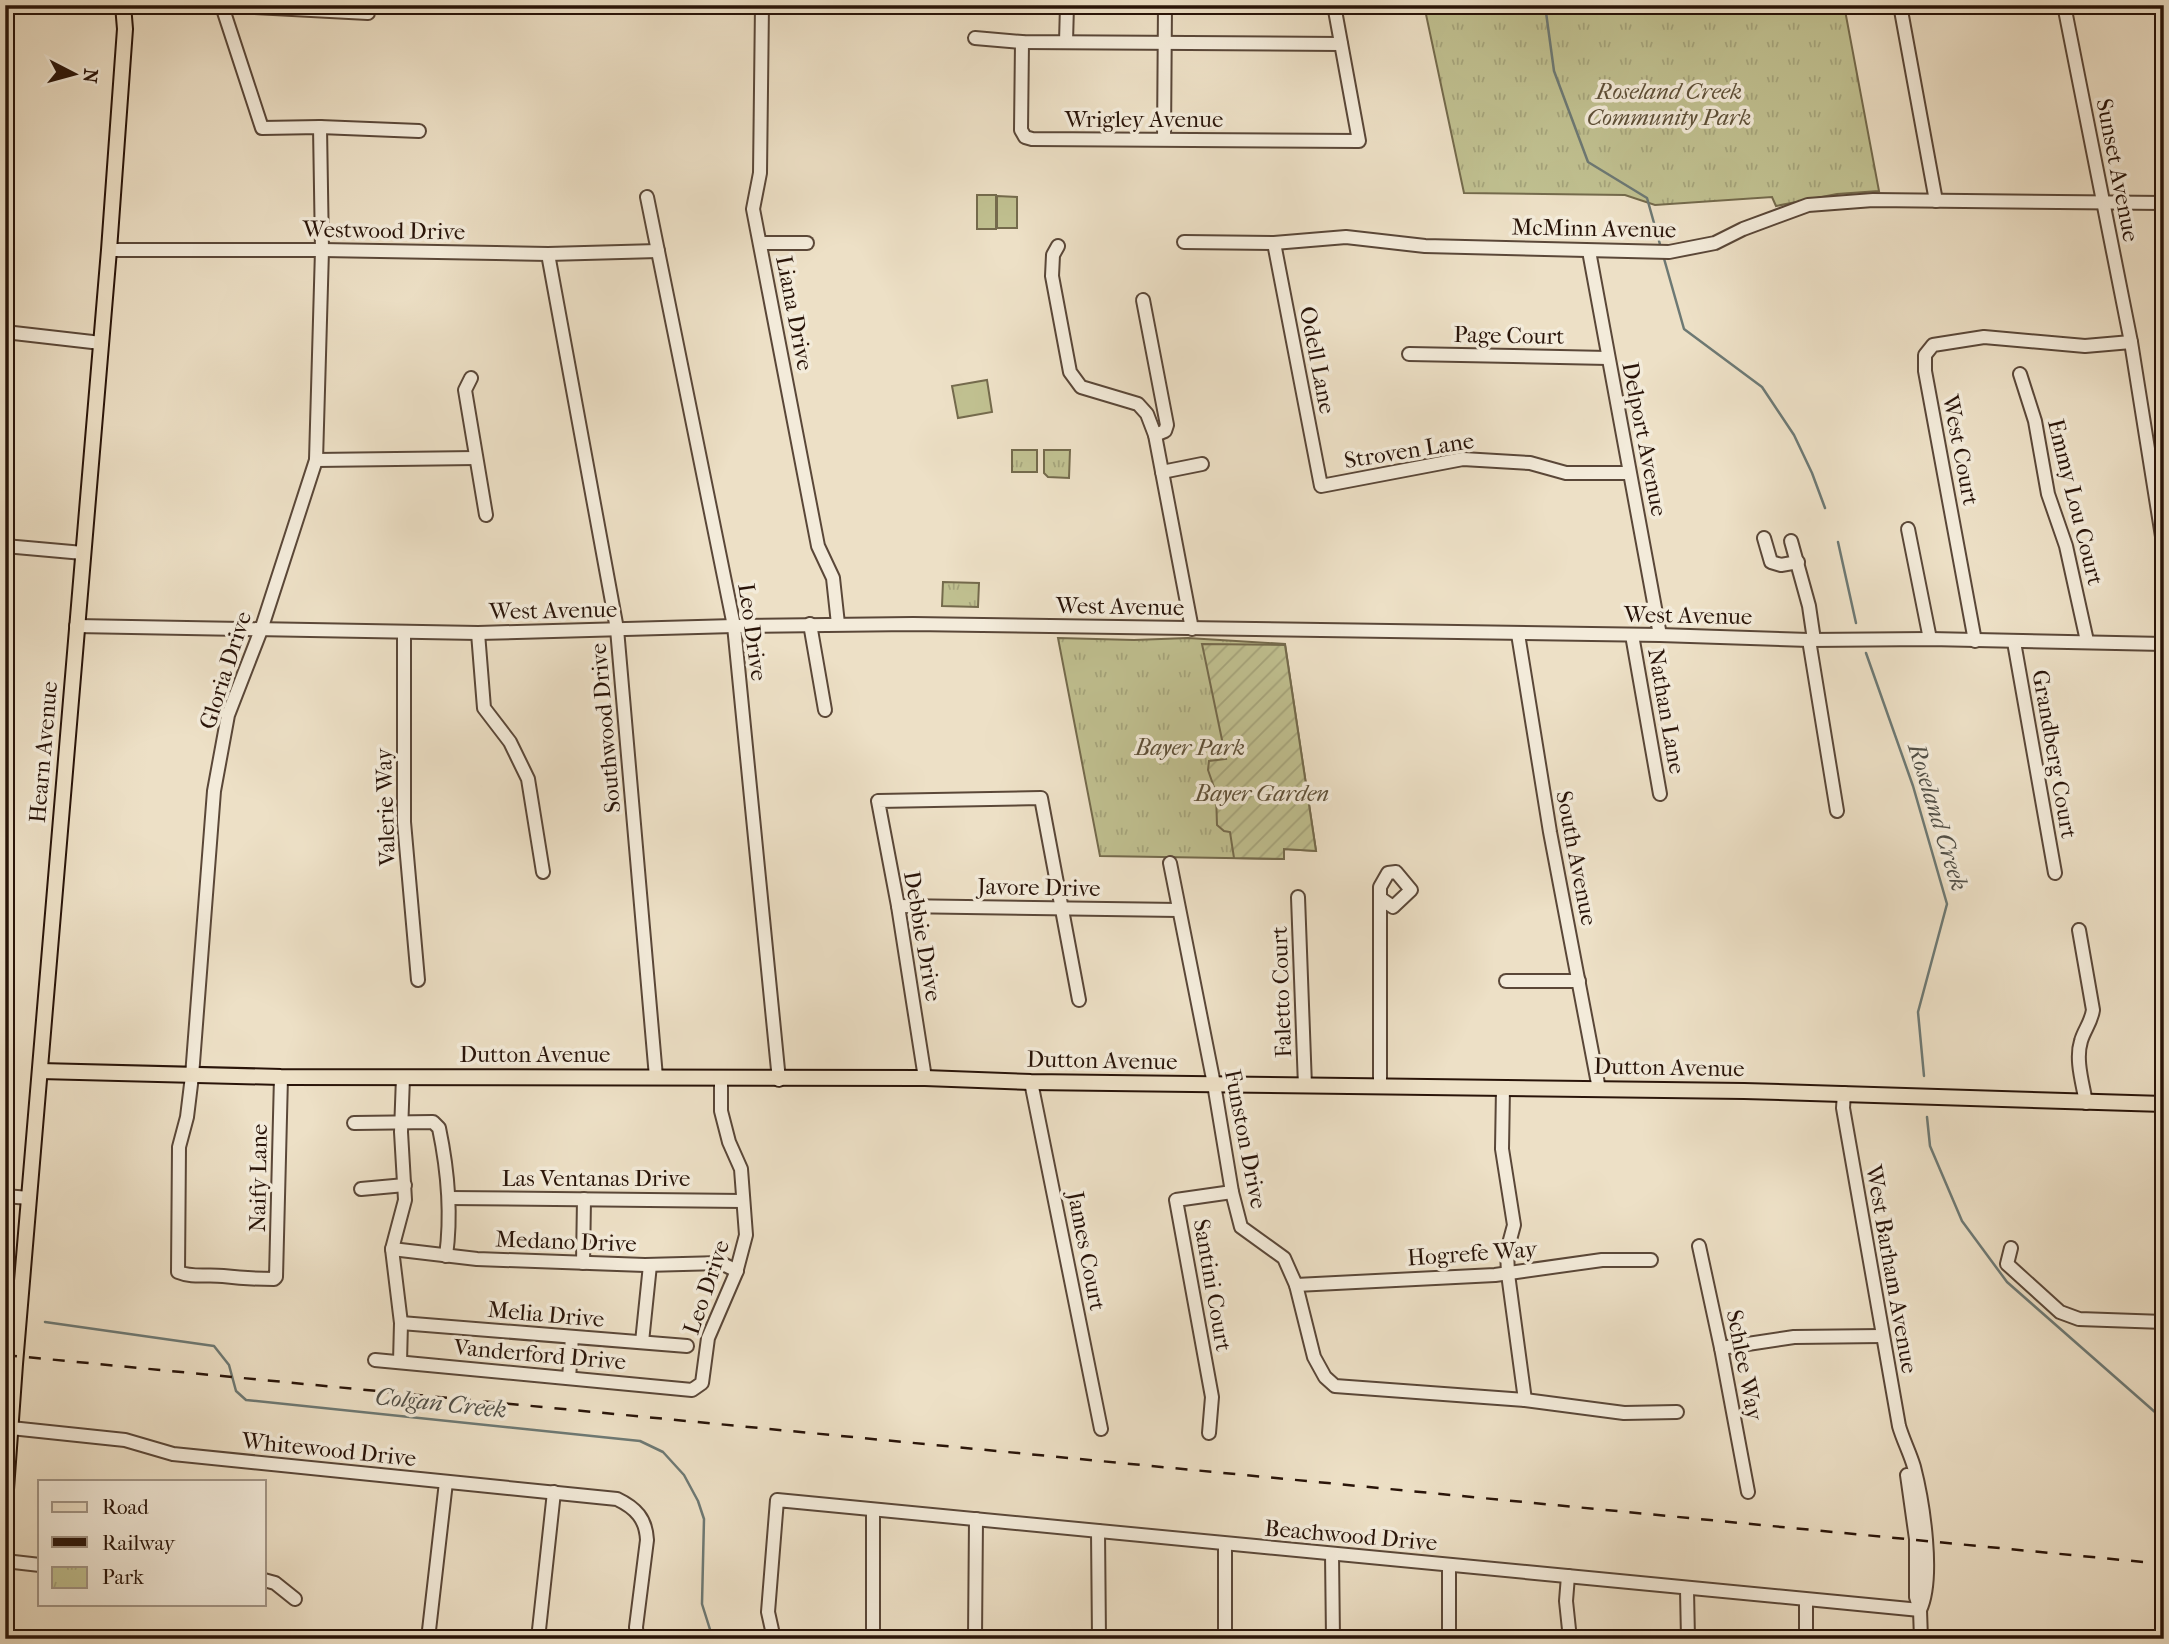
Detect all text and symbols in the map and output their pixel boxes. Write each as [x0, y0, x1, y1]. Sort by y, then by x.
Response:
north arrow [38, 38, 108, 108]
text: N [78, 67, 102, 85]
park label: Roseland Creek Community Park [1587, 78, 1751, 131]
street label: Sunset Avenue [2090, 96, 2145, 244]
street label: Wrigley Avenue [1064, 106, 1223, 133]
street label: McMinn Avenue [1511, 214, 1677, 243]
street label: Westwood Drive [301, 216, 466, 245]
street label: Liana Drive [770, 253, 819, 373]
street label: Odell Lane [1294, 304, 1341, 416]
street label: Page Court [1453, 321, 1565, 350]
street label: Delport Avenue [1616, 360, 1673, 518]
street label: West Court [1936, 391, 1984, 508]
street label: Emmy Lou Court [2042, 416, 2109, 588]
street label: Stroven Lane [1342, 427, 1476, 474]
street label: Leo Drive [732, 582, 773, 683]
street label: West Avenue [1055, 592, 1184, 621]
street label: West Avenue [488, 596, 617, 625]
street label: West Avenue [1623, 601, 1752, 630]
street label: Gloria Drive [194, 608, 257, 732]
street label: Southwood Drive [585, 642, 626, 814]
street label: Nathan Lane [1642, 646, 1691, 776]
street label: Grandberg Court [2026, 668, 2083, 841]
street label: Hearn Avenue [24, 680, 63, 824]
park label: Bayer Park [1133, 734, 1245, 761]
water label: Roseland Creek [1902, 738, 1974, 894]
street label: Valerie Way [370, 747, 401, 867]
park label: Bayer Garden [1193, 780, 1329, 807]
street label: South Avenue [1550, 788, 1603, 928]
street label: Debbie Drive [898, 869, 947, 1003]
street label: Javore Drive [975, 873, 1101, 902]
street label: Faletto Court [1266, 926, 1297, 1058]
street label: Dutton Avenue [460, 1041, 610, 1068]
street label: Dutton Avenue [1026, 1046, 1178, 1075]
street label: Dutton Avenue [1593, 1053, 1745, 1082]
street label: Funston Drive [1219, 1067, 1272, 1211]
street label: Naify Lane [244, 1124, 273, 1232]
street label: West Barham Avenue [1860, 1162, 1923, 1375]
street label: Las Ventanas Drive [502, 1165, 690, 1192]
street label: James Court [1061, 1187, 1111, 1313]
street label: Santini Court [1188, 1217, 1237, 1353]
street label: Medano Drive [495, 1226, 637, 1257]
street label: Hogrefe Way [1406, 1235, 1539, 1272]
street label: Leo Drive [678, 1236, 735, 1338]
street label: Melia Drive [487, 1296, 605, 1333]
street label: Schlee Way [1721, 1307, 1769, 1423]
street label: Vanderford Drive [452, 1333, 627, 1375]
water label: Colgan Creek [374, 1382, 508, 1424]
street label: Whitewood Drive [239, 1427, 417, 1472]
legend [38, 1480, 266, 1606]
text: Road [102, 1495, 149, 1519]
street label: Beachwood Drive [1264, 1515, 1438, 1556]
text: Railway [102, 1531, 176, 1555]
text: Park [102, 1565, 144, 1589]

